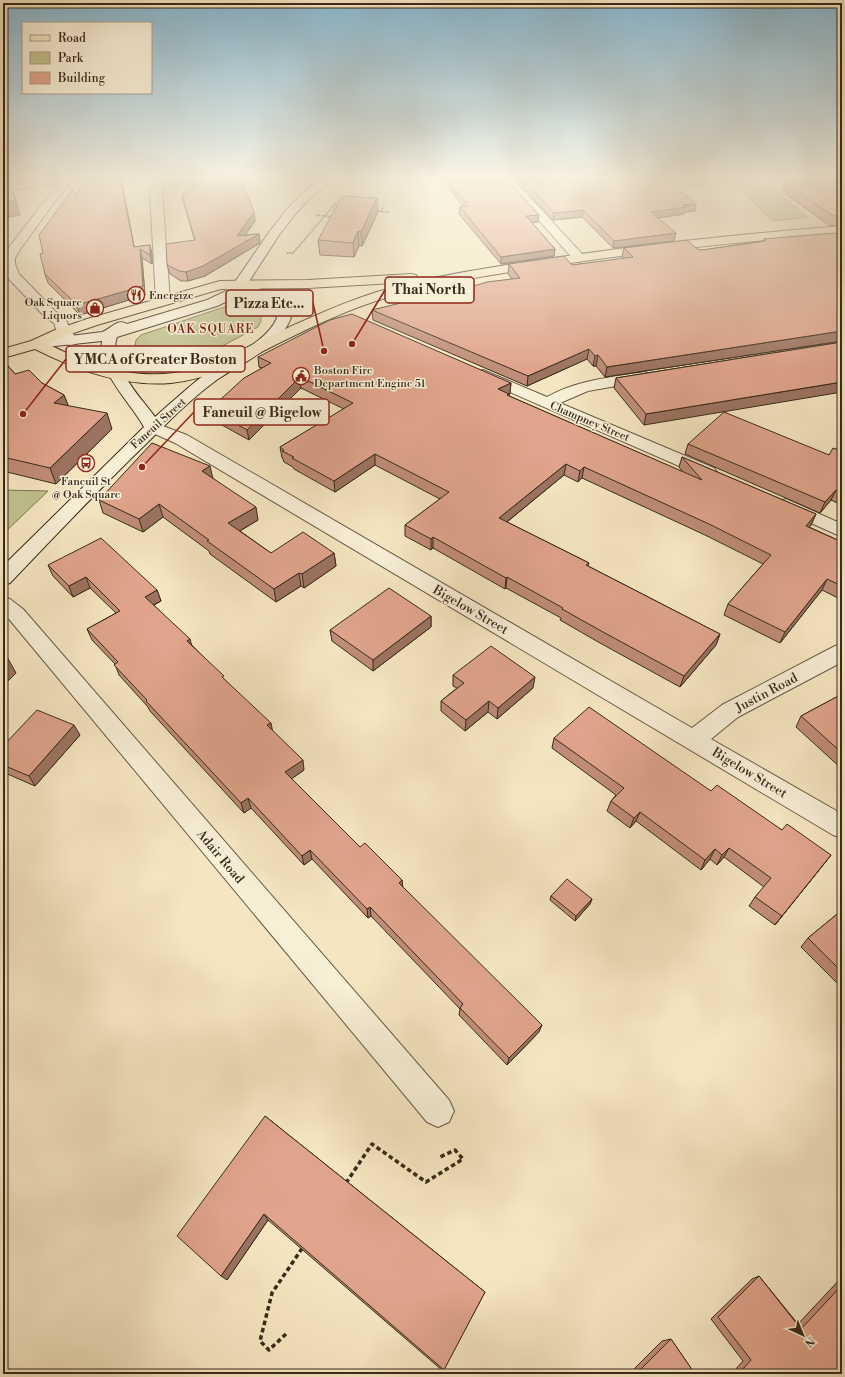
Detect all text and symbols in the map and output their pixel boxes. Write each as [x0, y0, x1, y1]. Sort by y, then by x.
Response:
legend [22, 22, 152, 94]
text: Road [58, 31, 86, 46]
text: Park [58, 51, 84, 66]
text: Building [57, 71, 106, 86]
callout: Thai North [385, 277, 474, 303]
text: Thai North [392, 281, 466, 299]
restaurant icon: Energize [126, 285, 146, 305]
place label: Energize [149, 289, 194, 303]
callout: Pizza Etc... [226, 290, 313, 316]
text: Pizza Etc... [234, 295, 305, 313]
place label: Oak Square Liquors [25, 296, 82, 323]
shop icon: Oak Square Liquors [85, 298, 105, 318]
district label: OAK SQUARE [167, 322, 255, 337]
callout: YMCA of Greater Boston [66, 346, 245, 372]
text: YMCA of Greater Boston [73, 351, 237, 369]
place label: Boston Fire Department Engine 51 [313, 364, 426, 391]
public building icon: Boston Fire Department Engine 51 [291, 366, 311, 386]
street label: Faneuil Street [128, 395, 189, 452]
callout: Faneuil @ Bigelow [194, 399, 329, 425]
street label: Champney Street [548, 399, 632, 445]
text: Faneuil @ Bigelow [203, 404, 322, 422]
bus stop icon: Faneuil St @ Oak Square [76, 453, 96, 473]
place label: Faneuil St @ Oak Square [52, 475, 121, 502]
street label: Bigelow Street [429, 581, 511, 638]
street label: Justin Road [732, 670, 801, 716]
street label: Bigelow Street [708, 744, 790, 802]
street label: Adair Road [192, 826, 248, 887]
north arrow [783, 1315, 823, 1355]
text: N [801, 1333, 817, 1350]

